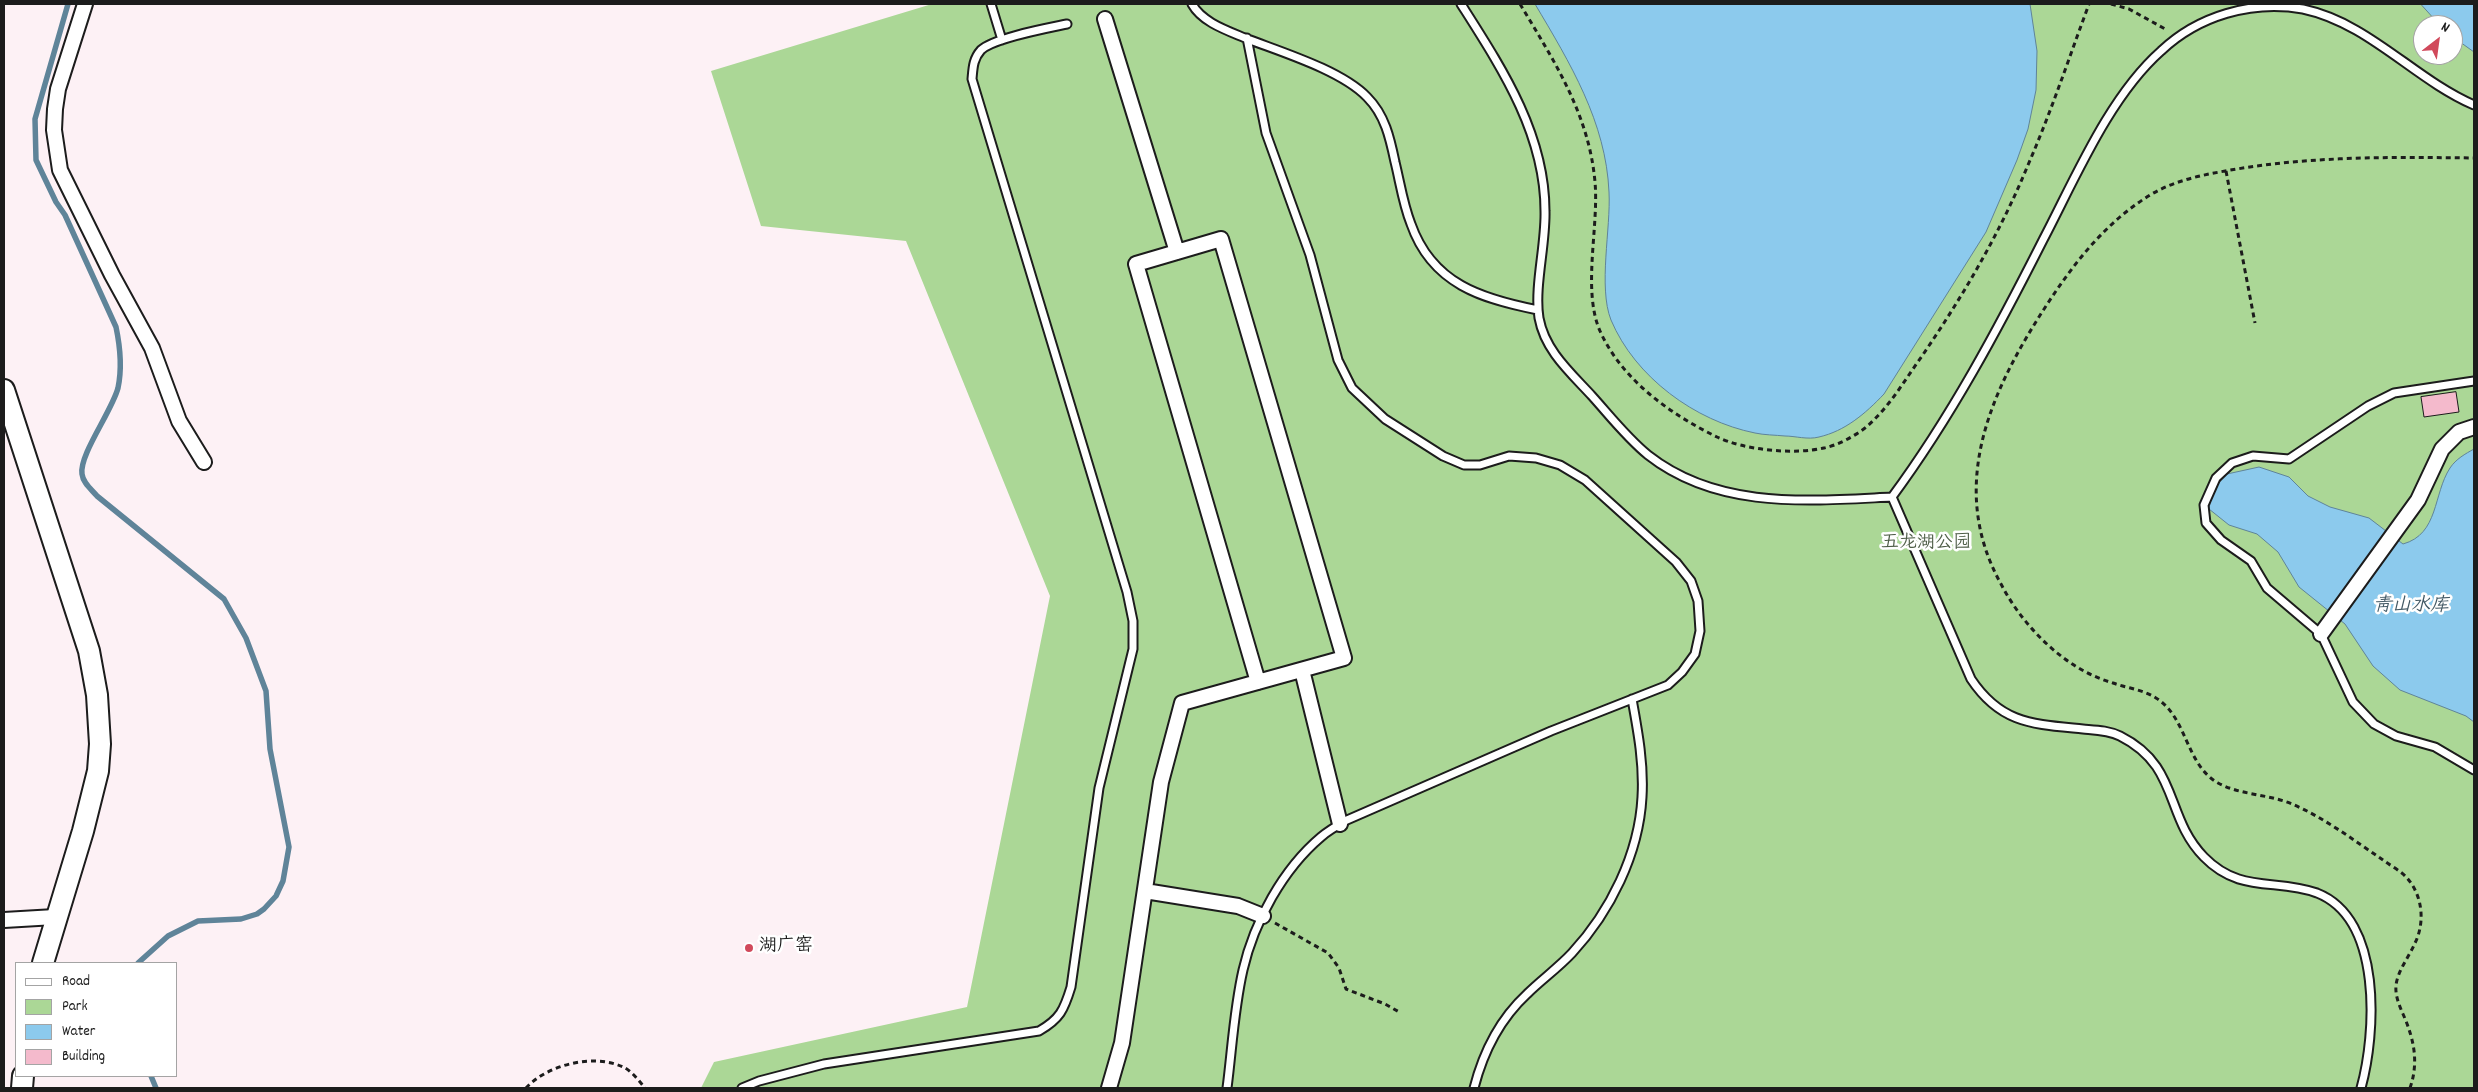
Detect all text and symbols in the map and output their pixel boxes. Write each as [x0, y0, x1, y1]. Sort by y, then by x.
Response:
north arrow [2413, 15, 2463, 65]
text: N [2437, 17, 2453, 38]
park label: 五龙湖公园 [1881, 534, 1971, 556]
water label: 青山水库 [2373, 596, 2449, 618]
place label: 湖广窑 [759, 937, 813, 959]
marker: 湖广窑 [743, 942, 755, 954]
legend [15, 962, 178, 1077]
text: Road [62, 971, 90, 993]
text: Park [62, 996, 88, 1018]
text: Water [62, 1021, 95, 1043]
text: Building [62, 1046, 105, 1068]

